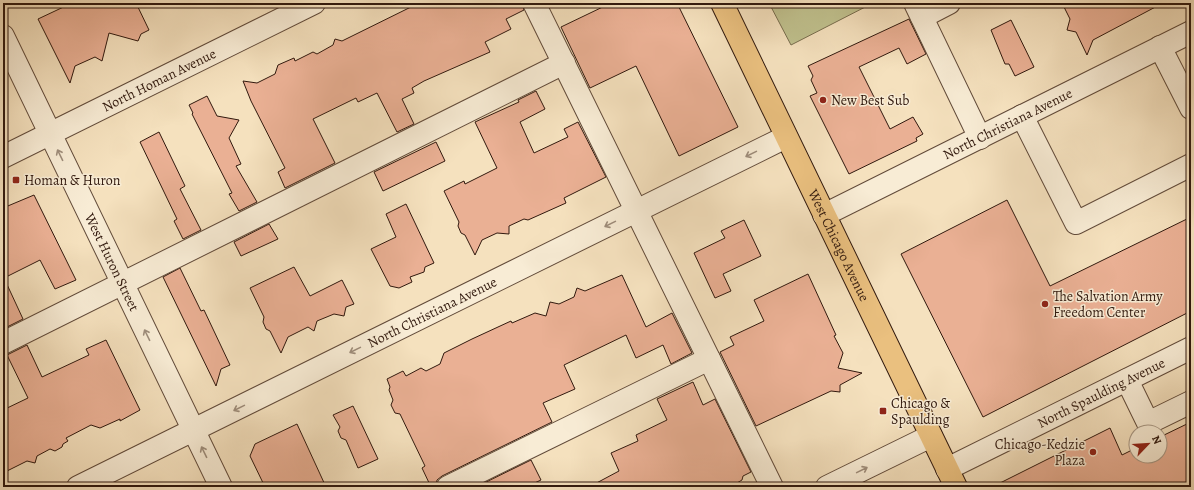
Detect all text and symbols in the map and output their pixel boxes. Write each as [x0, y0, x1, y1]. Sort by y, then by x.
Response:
street label: North Homan Avenue [99, 44, 219, 116]
street label: North Christiana Avenue [940, 83, 1075, 164]
place label: New Best Sub [831, 91, 909, 110]
marker: New Best Sub [818, 95, 828, 105]
one-way arrow [56, 149, 63, 161]
one-way arrow [745, 151, 757, 158]
place label: Homan & Huron [24, 171, 121, 190]
marker: Homan & Huron [11, 175, 21, 185]
street label: West Chicago Avenue [803, 185, 874, 304]
street label: West Huron Street [80, 209, 144, 314]
one-way arrow [604, 221, 616, 228]
street label: North Christiana Avenue [364, 272, 500, 352]
place label: The Salvation Army Freedom Center [1053, 287, 1163, 322]
marker: The Salvation Army Freedom Center [1040, 299, 1050, 309]
one-way arrow [143, 329, 150, 341]
one-way arrow [349, 347, 361, 354]
street label: North Spaulding Avenue [1034, 353, 1168, 432]
place label: Chicago & Spaulding [891, 394, 950, 429]
one-way arrow [233, 405, 245, 412]
marker: Chicago & Spaulding [878, 406, 888, 416]
north arrow [1128, 424, 1168, 464]
text: N [1148, 433, 1165, 447]
place label: Chicago-Kedzie Plaza [995, 435, 1085, 470]
one-way arrow [200, 446, 207, 458]
marker: Chicago-Kedzie Plaza [1088, 447, 1098, 457]
one-way arrow [856, 466, 868, 473]

